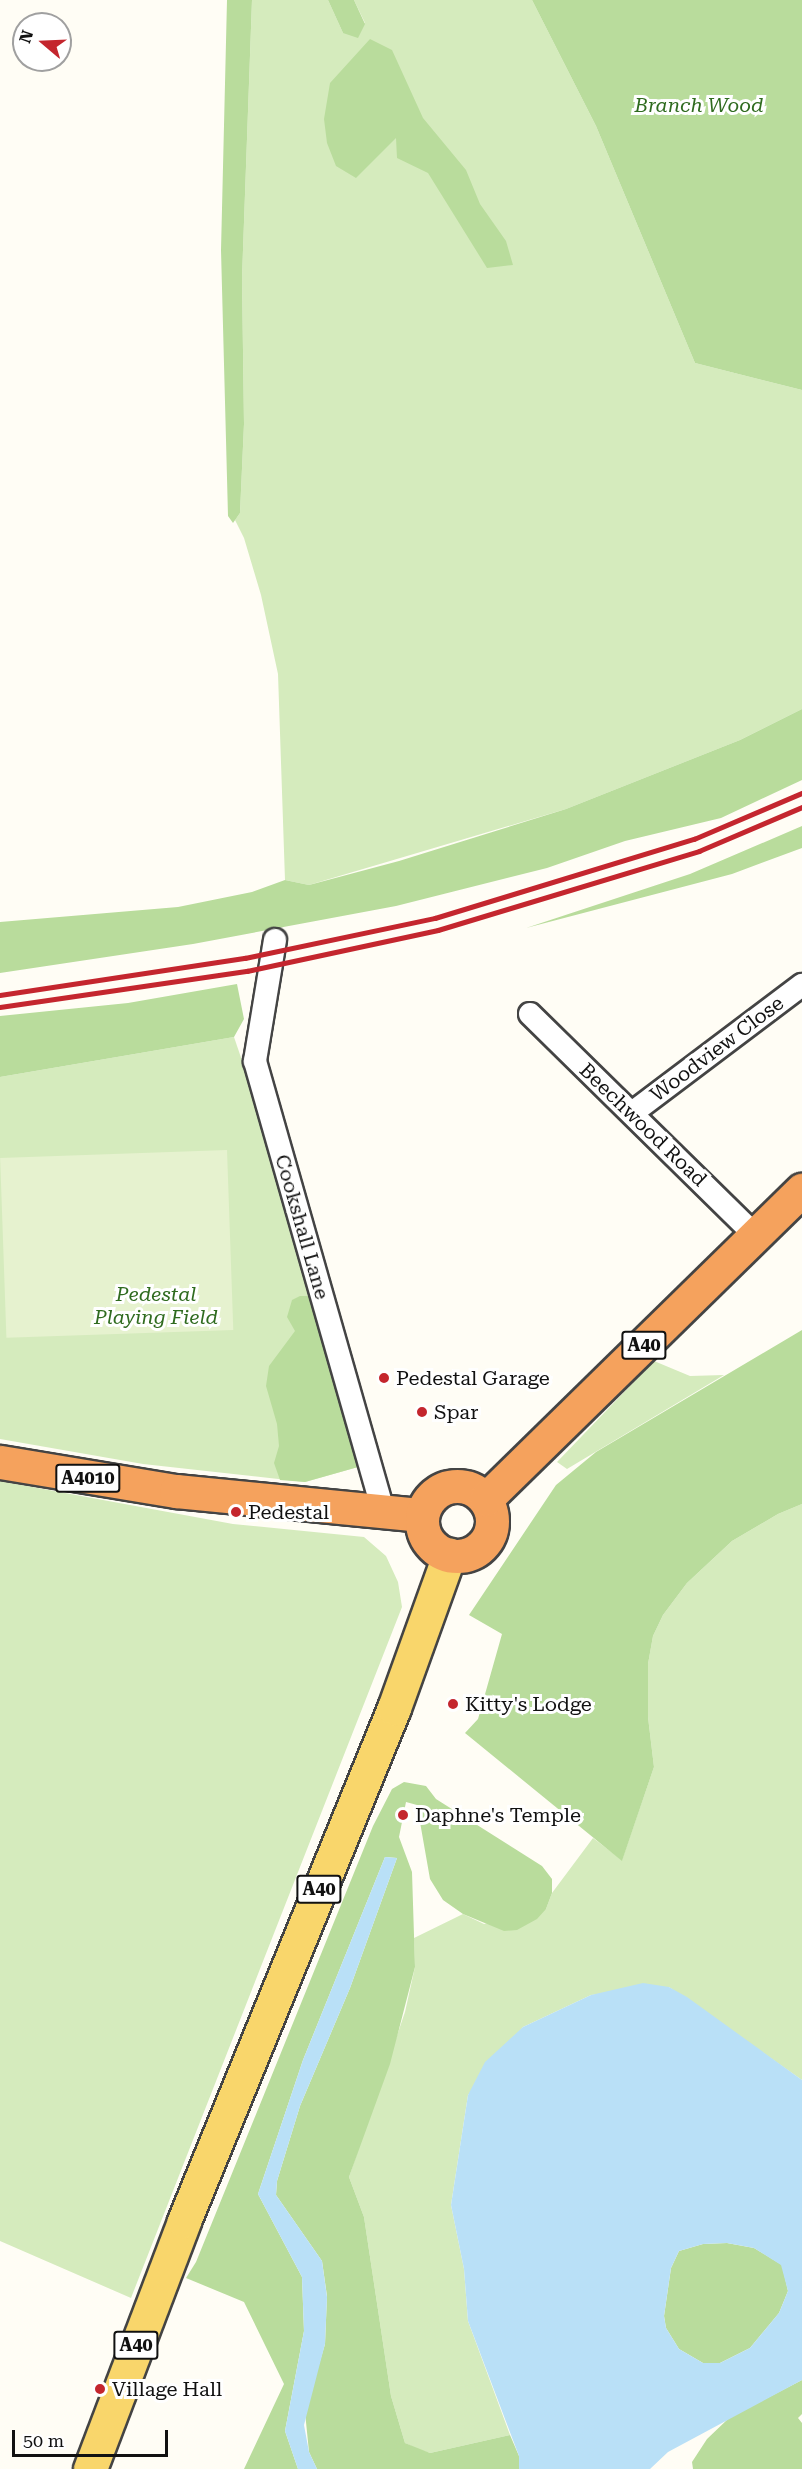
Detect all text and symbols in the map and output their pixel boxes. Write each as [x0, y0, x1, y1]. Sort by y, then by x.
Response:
north arrow [12, 12, 72, 72]
text: N [15, 28, 37, 46]
park label: Branch Wood [635, 93, 763, 117]
street label: Woodview Close [646, 991, 788, 1107]
street label: Beechwood Road [575, 1058, 711, 1192]
street label: Cookshall Lane [270, 1152, 334, 1302]
park label: Pedestal Playing Field [94, 1282, 218, 1329]
road number: A40 [620, 1330, 668, 1360]
place label: Pedestal Garage [396, 1366, 550, 1390]
marker: Pedestal Garage [377, 1371, 391, 1385]
place label: Spar [434, 1400, 478, 1424]
marker: Spar [415, 1405, 429, 1419]
road number: A4010 [55, 1463, 121, 1493]
place label: Pedestal [248, 1500, 329, 1524]
marker: Pedestal [229, 1505, 243, 1519]
place label: Kitty's Lodge [465, 1692, 592, 1716]
marker: Kitty's Lodge [446, 1697, 460, 1711]
place label: Daphne's Temple [415, 1803, 581, 1827]
marker: Daphne's Temple [396, 1808, 410, 1822]
road number: A40 [295, 1874, 343, 1904]
road number: A40 [112, 2330, 160, 2360]
place label: Village Hall [112, 2377, 222, 2401]
marker: Village Hall [93, 2382, 107, 2396]
scale bar [15, 2418, 171, 2456]
text: 50 m [23, 2430, 64, 2451]

